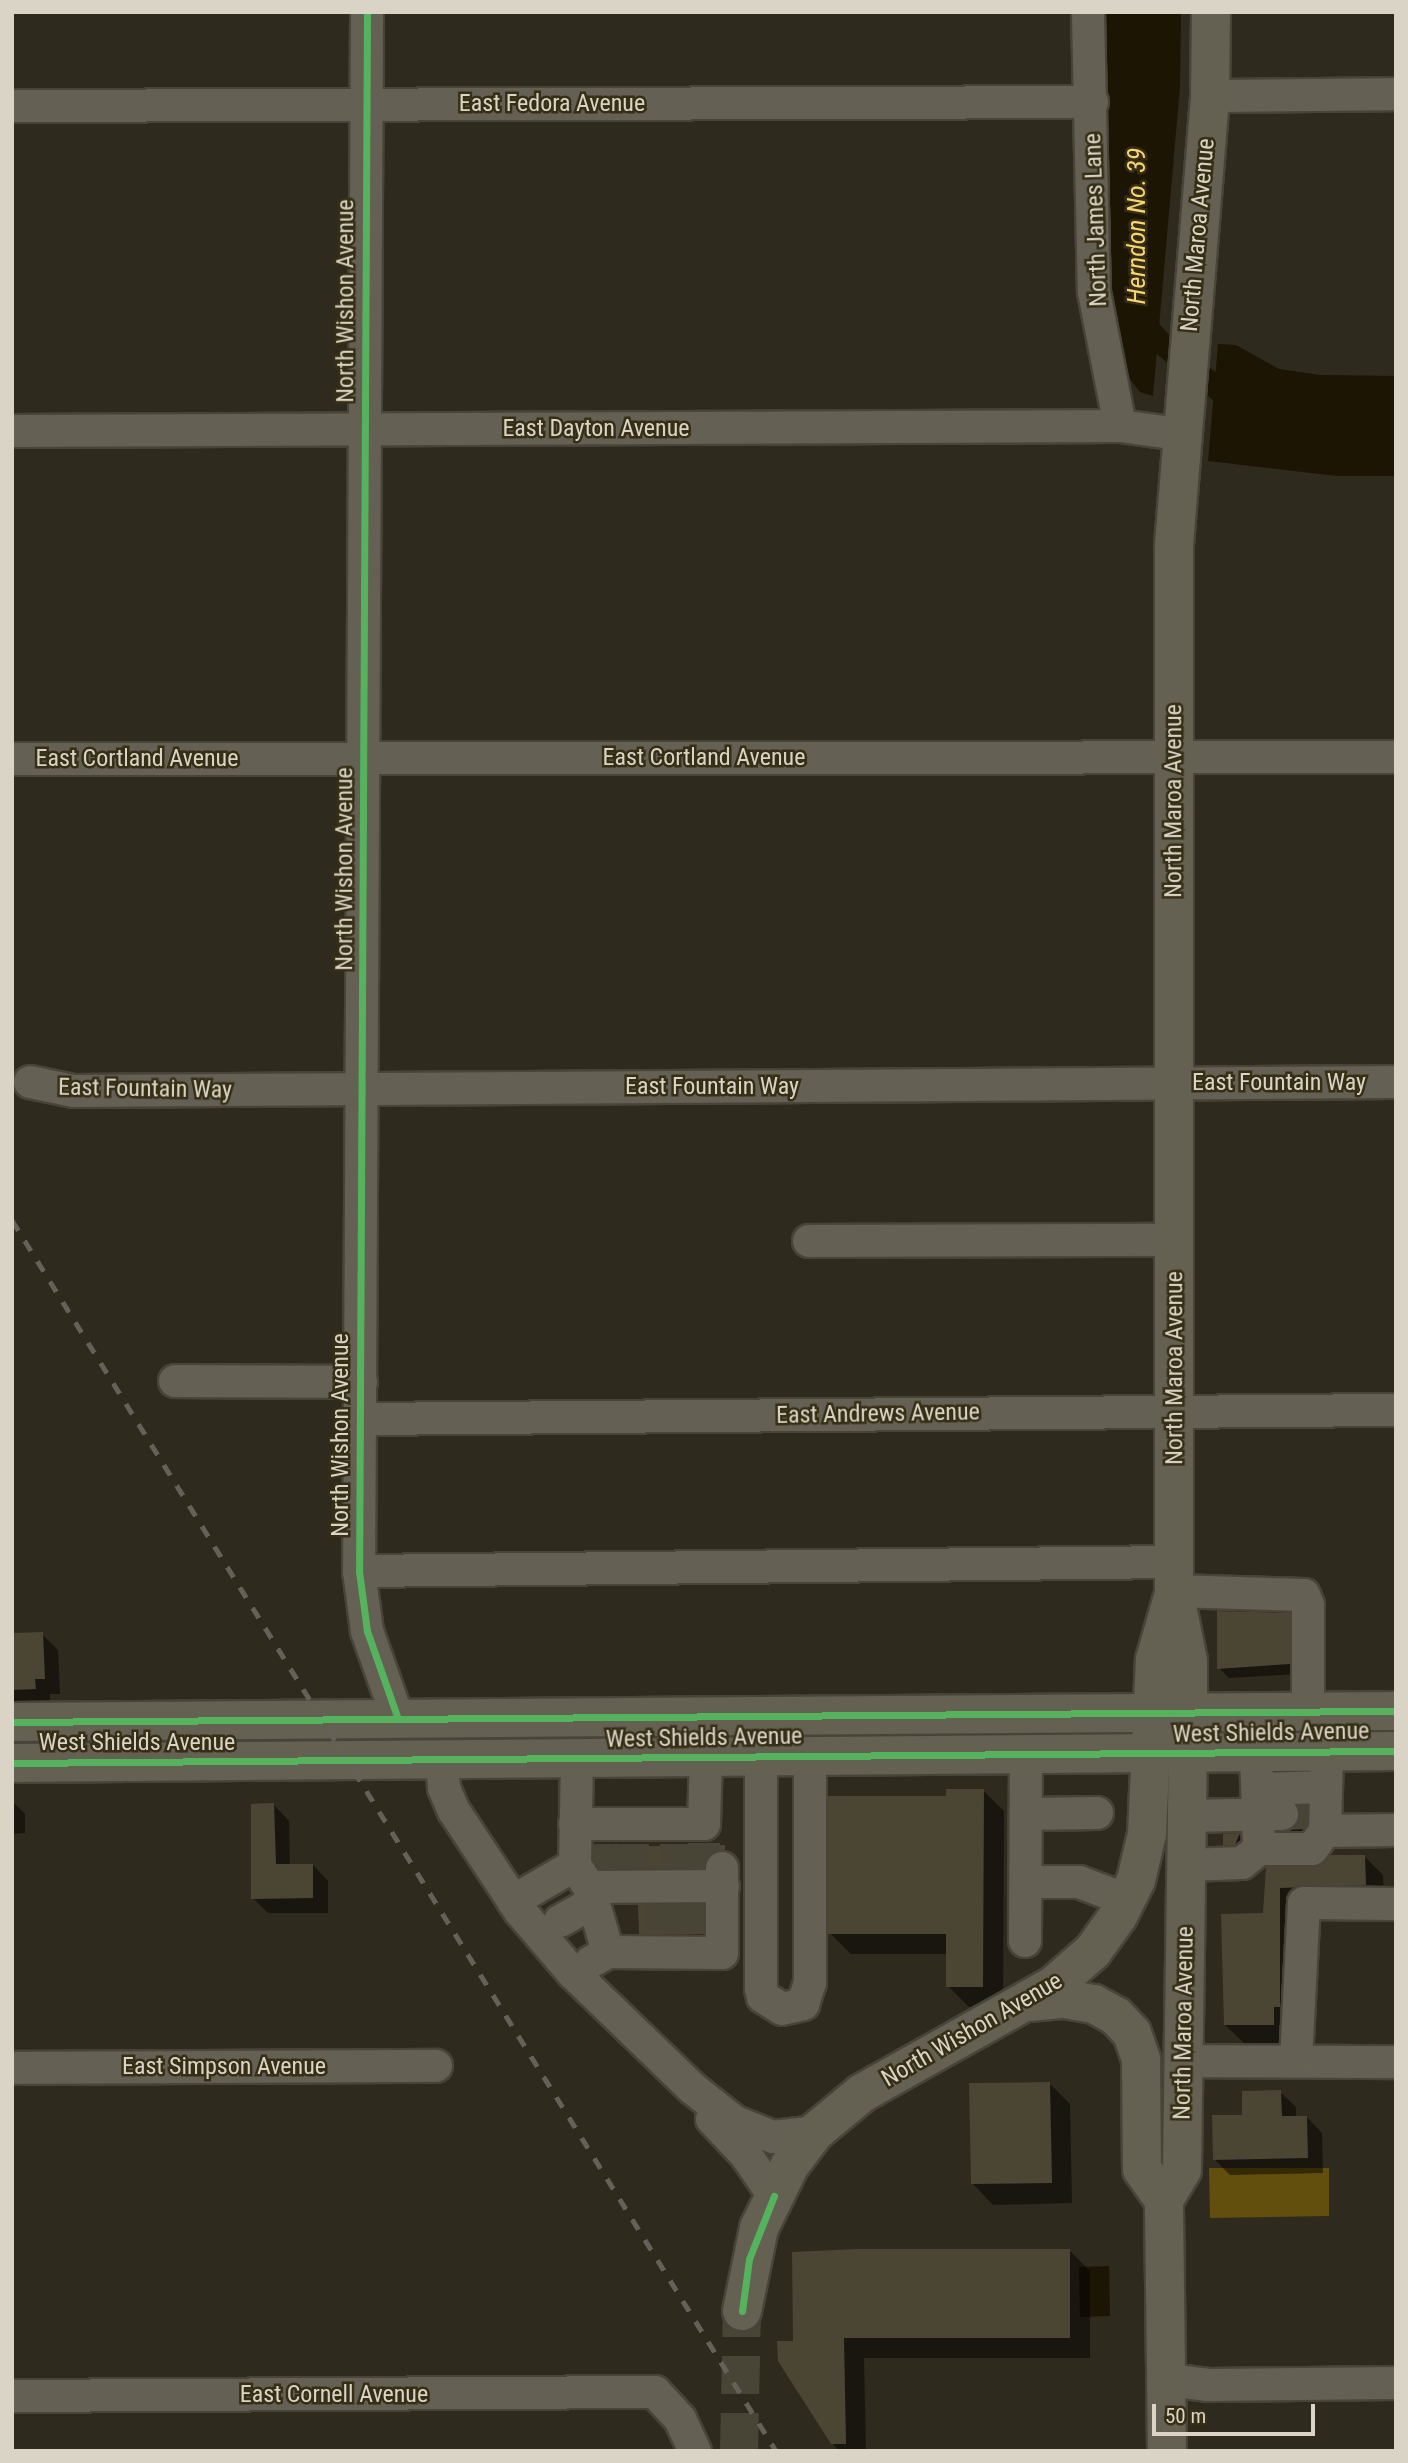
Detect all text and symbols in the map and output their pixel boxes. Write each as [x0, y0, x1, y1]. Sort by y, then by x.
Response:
street label: East Fedora Avenue [459, 90, 645, 118]
street label: North James Lane [1079, 133, 1113, 307]
street label: North Maroa Avenue [1175, 137, 1221, 333]
water label: Herndon No. 39 [1121, 148, 1153, 304]
street label: North Wishon Avenue [332, 199, 360, 403]
street label: East Dayton Avenue [502, 415, 690, 443]
street label: North Maroa Avenue [1160, 704, 1188, 898]
street label: East Cortland Avenue [603, 744, 805, 772]
street label: East Cortland Avenue [36, 745, 238, 773]
street label: North Wishon Avenue [331, 767, 359, 971]
street label: East Fountain Way [1192, 1069, 1366, 1097]
street label: East Fountain Way [58, 1073, 232, 1105]
street label: East Fountain Way [625, 1073, 799, 1101]
street label: North Maroa Avenue [1161, 1271, 1189, 1465]
street label: North Wishon Avenue [327, 1333, 355, 1537]
street label: East Andrews Avenue [776, 1398, 980, 1430]
street label: West Shields Avenue [1173, 1717, 1369, 1749]
street label: West Shields Avenue [606, 1722, 802, 1754]
street label: West Shields Avenue [39, 1729, 235, 1757]
street label: North Maroa Avenue [1168, 1926, 1200, 2120]
street label: North Wishon Avenue [877, 1967, 1067, 2093]
street label: East Simpson Avenue [122, 2053, 326, 2081]
street label: East Cornell Avenue [240, 2381, 428, 2409]
scale bar [1156, 2390, 1319, 2434]
text: 50 m [1165, 2404, 1206, 2428]

